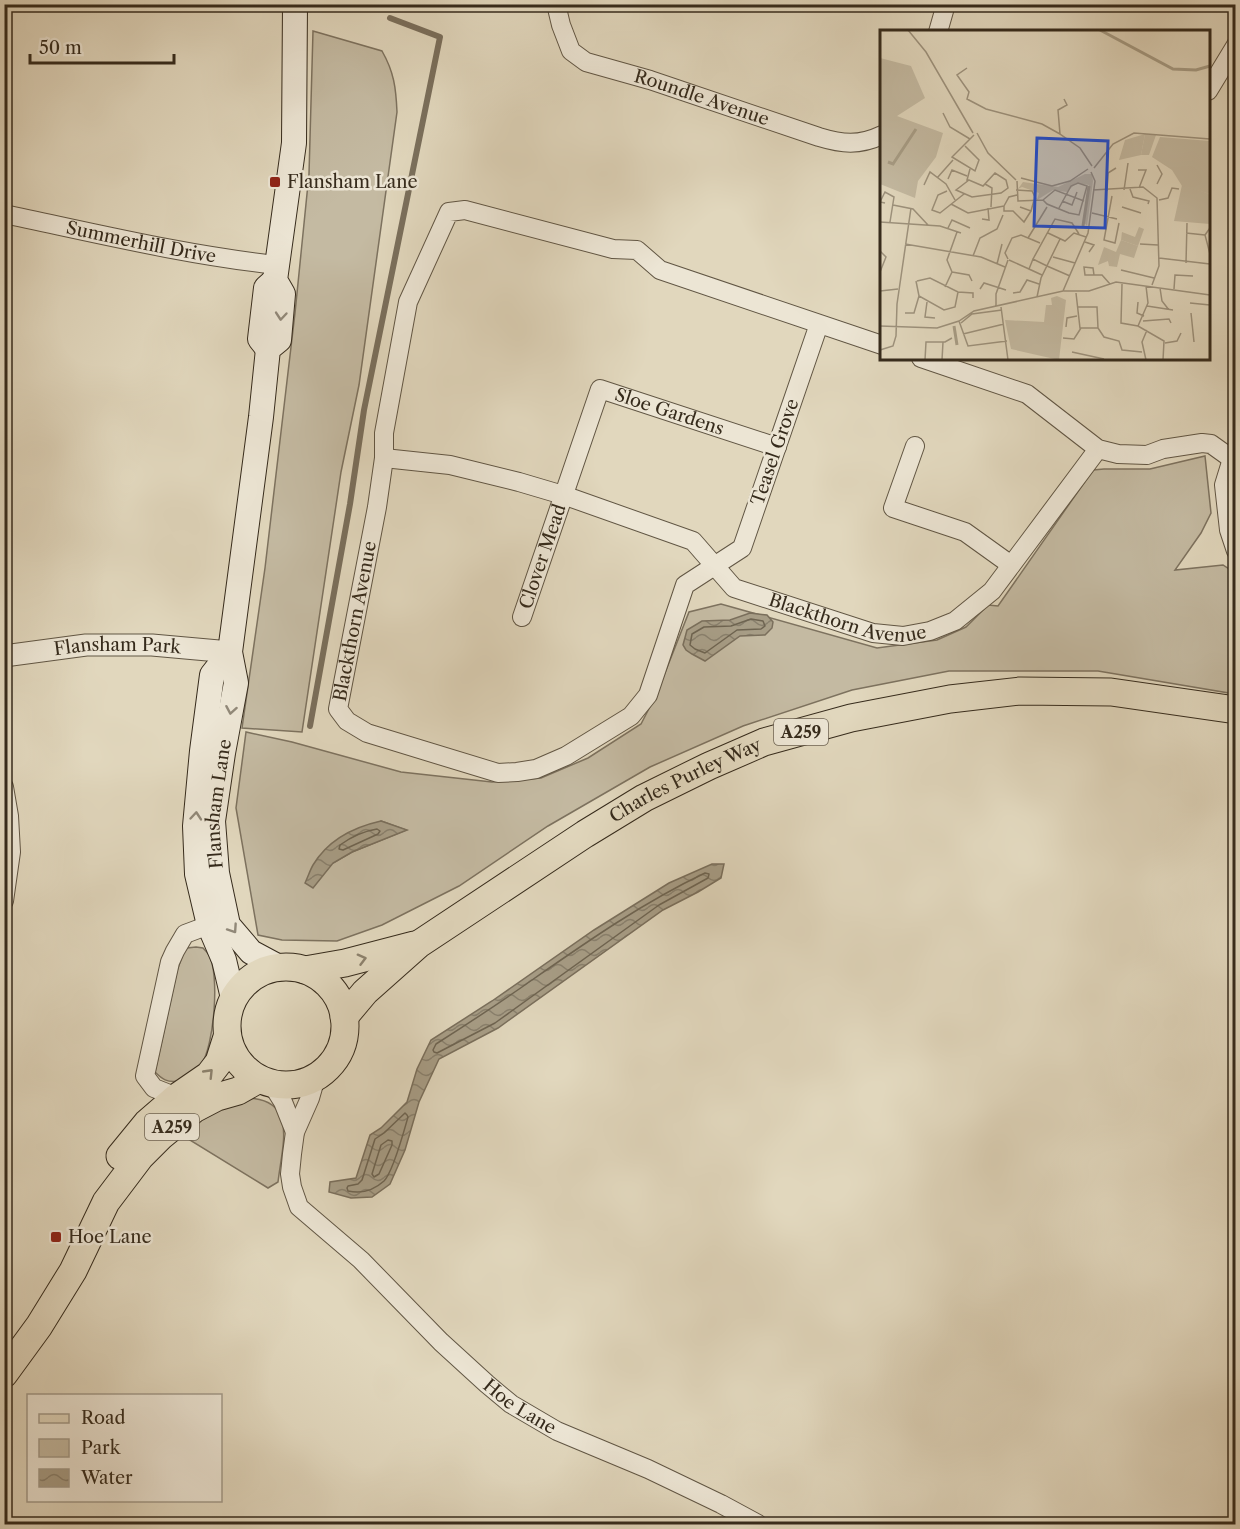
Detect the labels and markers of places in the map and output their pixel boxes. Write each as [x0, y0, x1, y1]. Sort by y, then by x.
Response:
place label: Flansham Lane [287, 171, 418, 193]
marker: Flansham Lane [268, 175, 282, 189]
place label: Hoe Lane [68, 1226, 152, 1248]
marker: Hoe Lane [49, 1230, 63, 1244]

